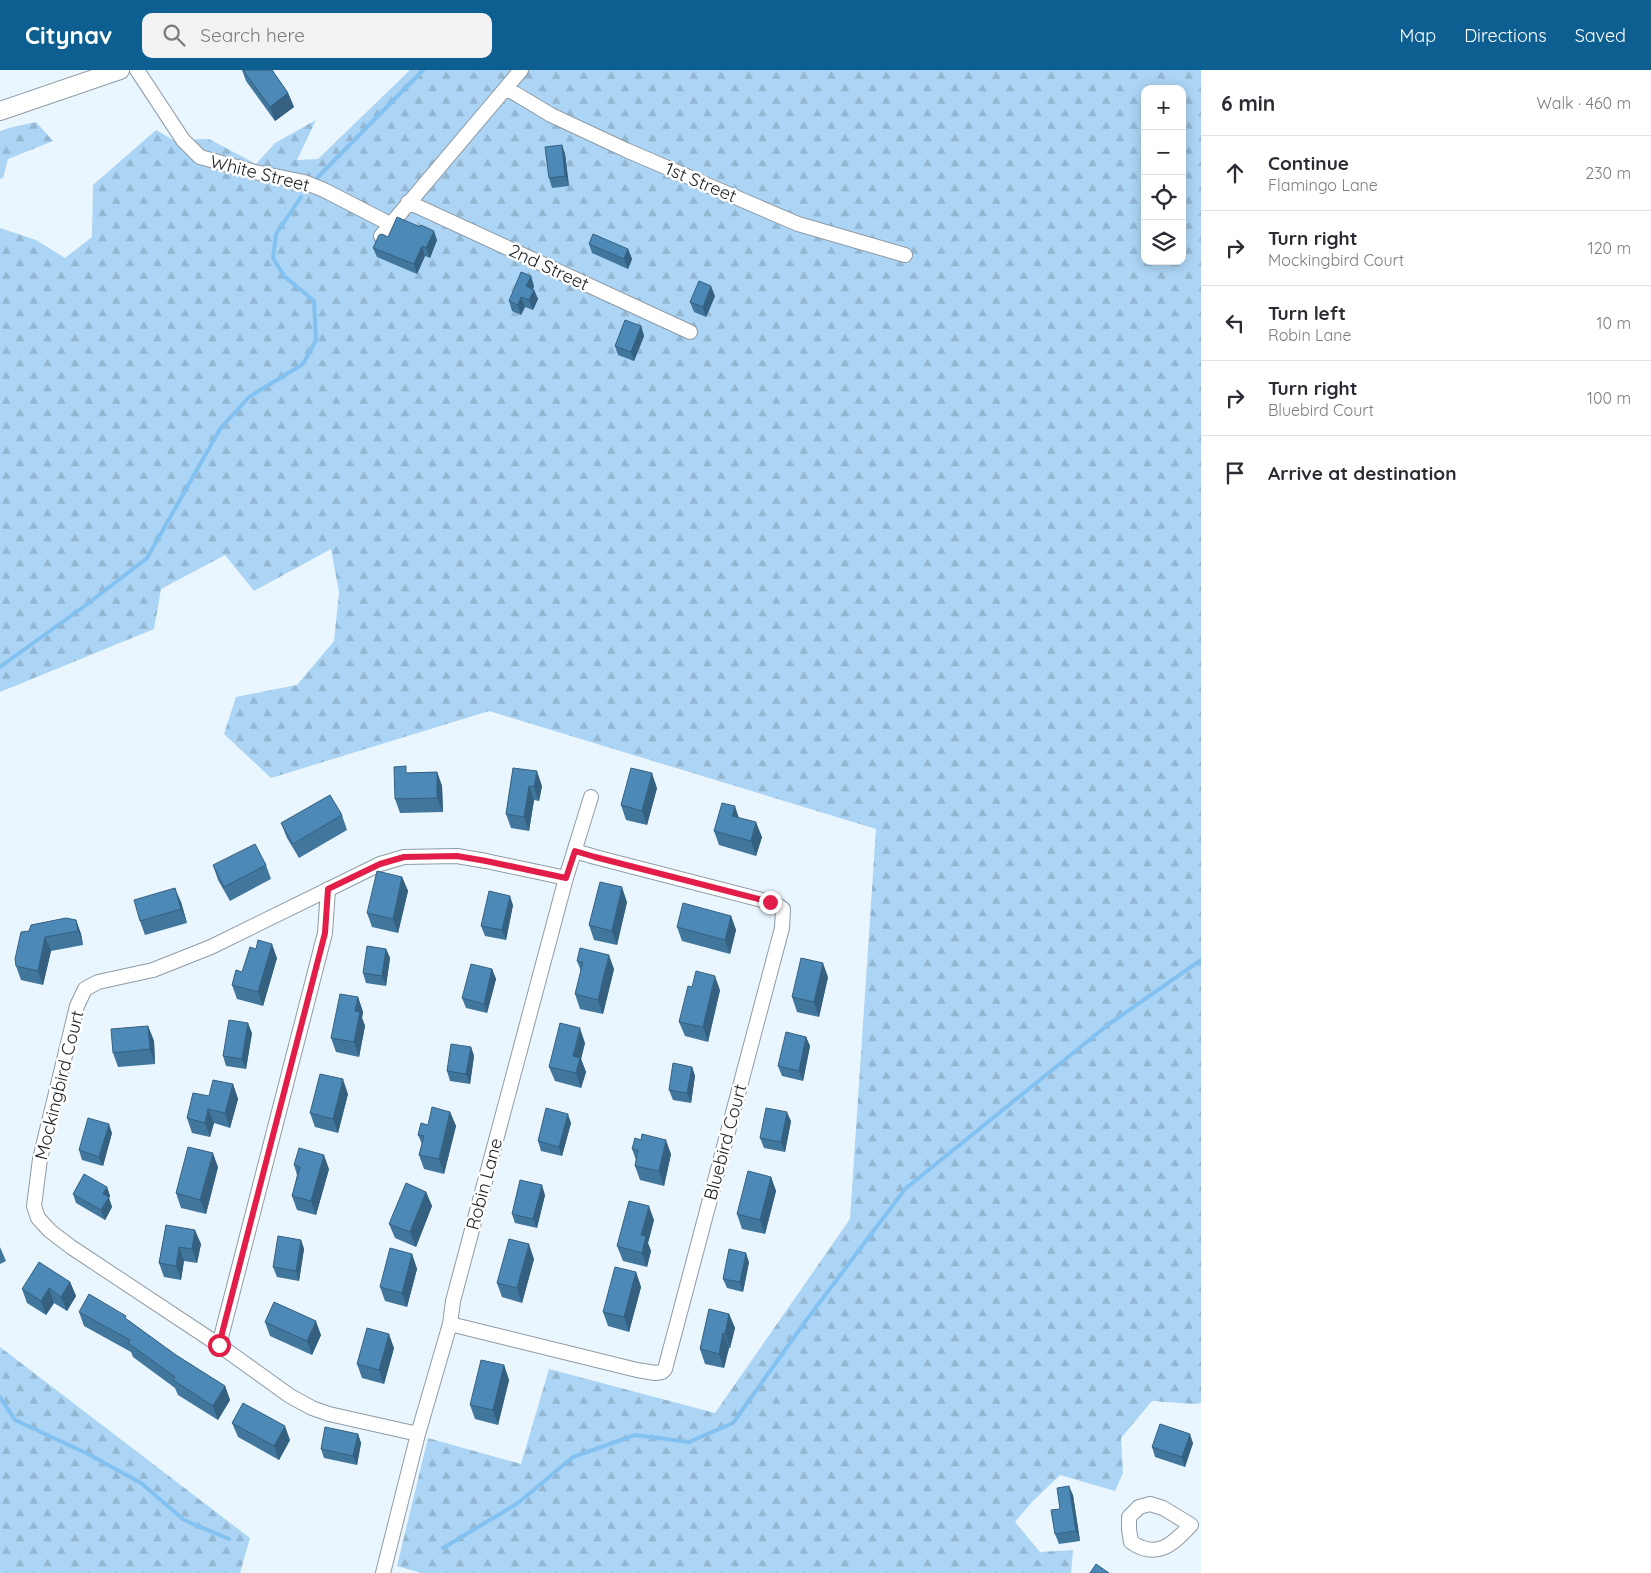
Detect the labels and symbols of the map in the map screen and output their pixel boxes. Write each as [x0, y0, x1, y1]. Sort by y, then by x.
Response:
street label: White Street [208, 150, 312, 196]
street label: 1st Street [662, 157, 740, 207]
street label: 2nd Street [505, 239, 593, 295]
route end [759, 891, 782, 914]
street label: Mockingbird Court [29, 1008, 89, 1162]
street label: Bluebird Court [698, 1081, 752, 1203]
street label: Robin Lane [461, 1136, 507, 1232]
route start [208, 1334, 231, 1357]

